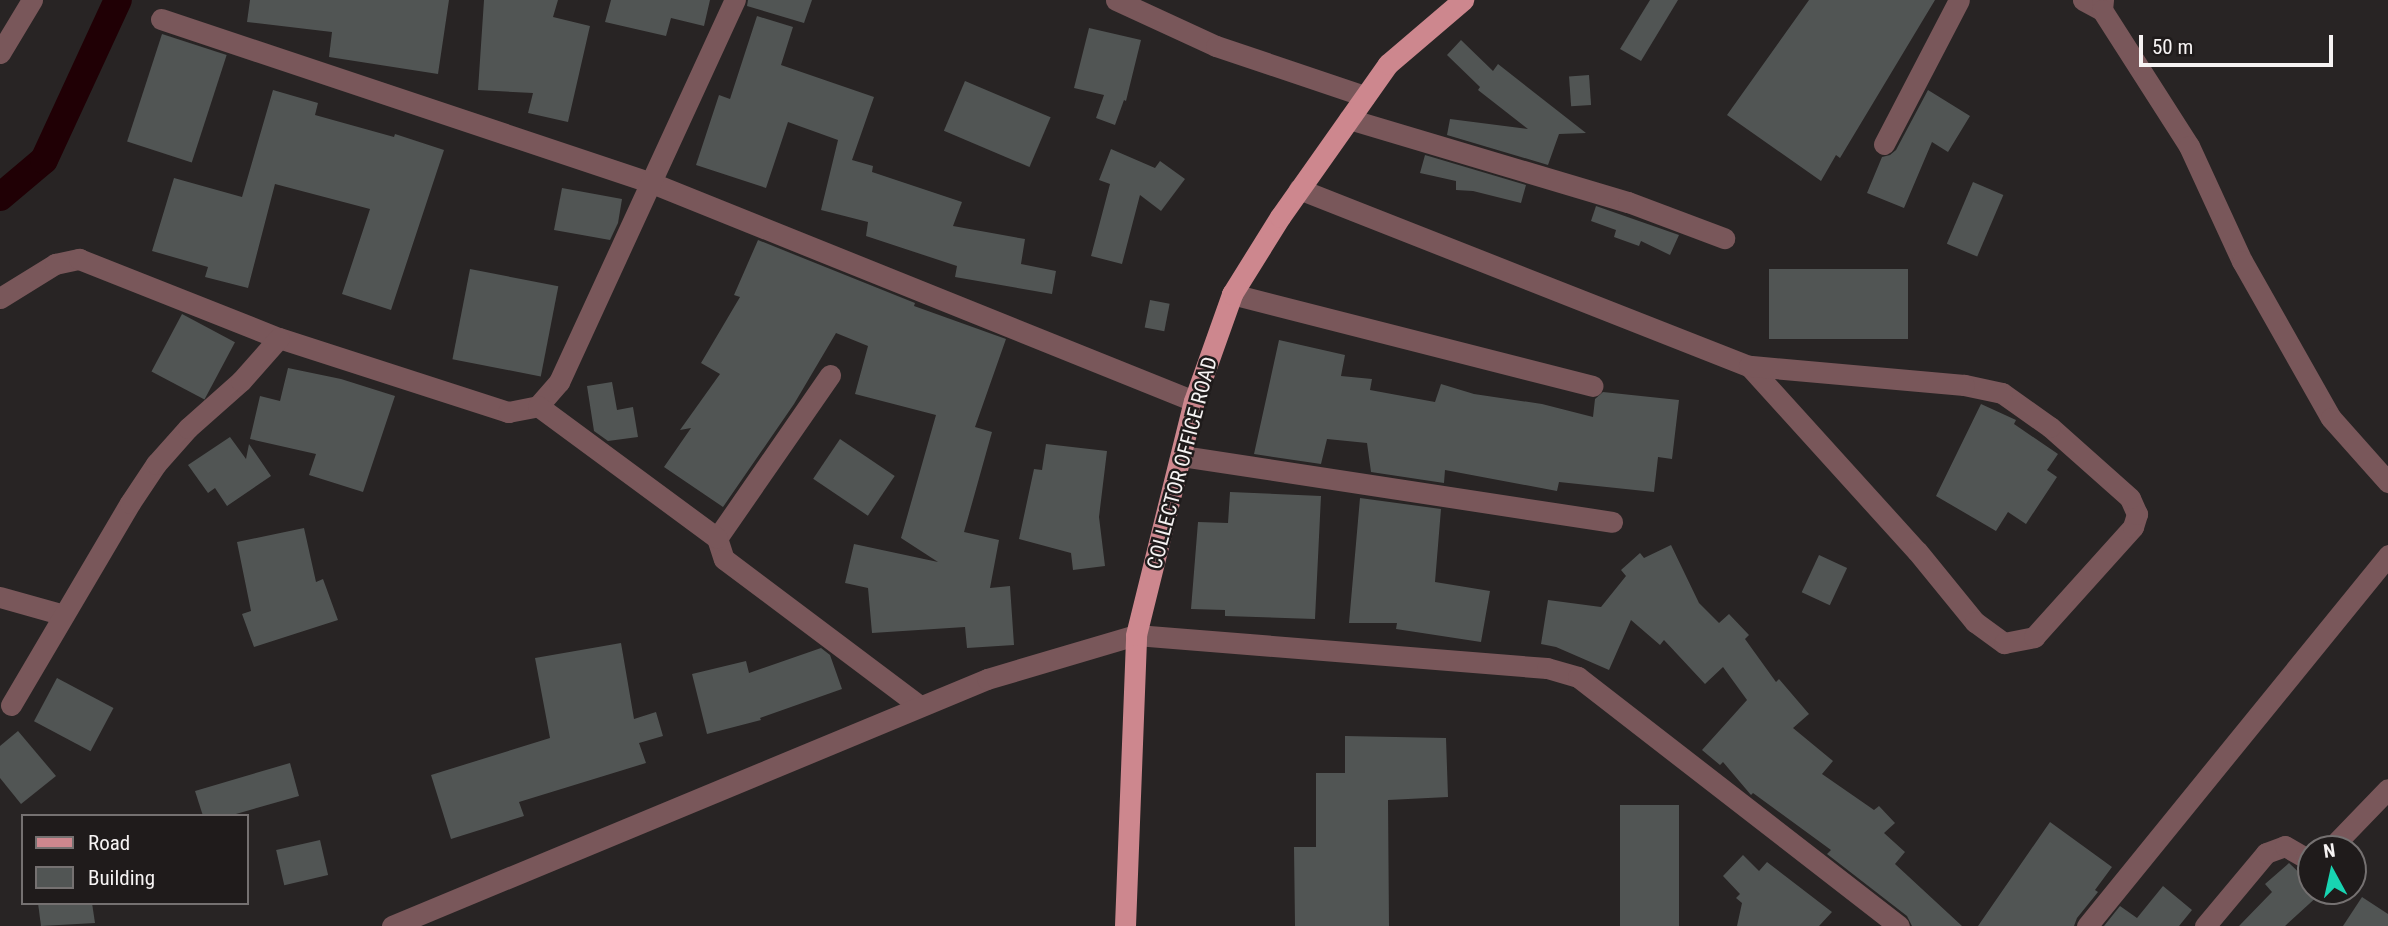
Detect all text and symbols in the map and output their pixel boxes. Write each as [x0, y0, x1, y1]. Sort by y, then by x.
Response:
scale bar [2143, 21, 2337, 65]
text: 50 m [2152, 35, 2193, 59]
street label: COLLECTOR OFFICE ROAD [1142, 354, 1222, 572]
legend [21, 814, 248, 905]
text: Road [88, 831, 130, 855]
north arrow [2297, 835, 2367, 905]
text: N [2322, 838, 2337, 863]
text: Building [88, 866, 155, 890]

